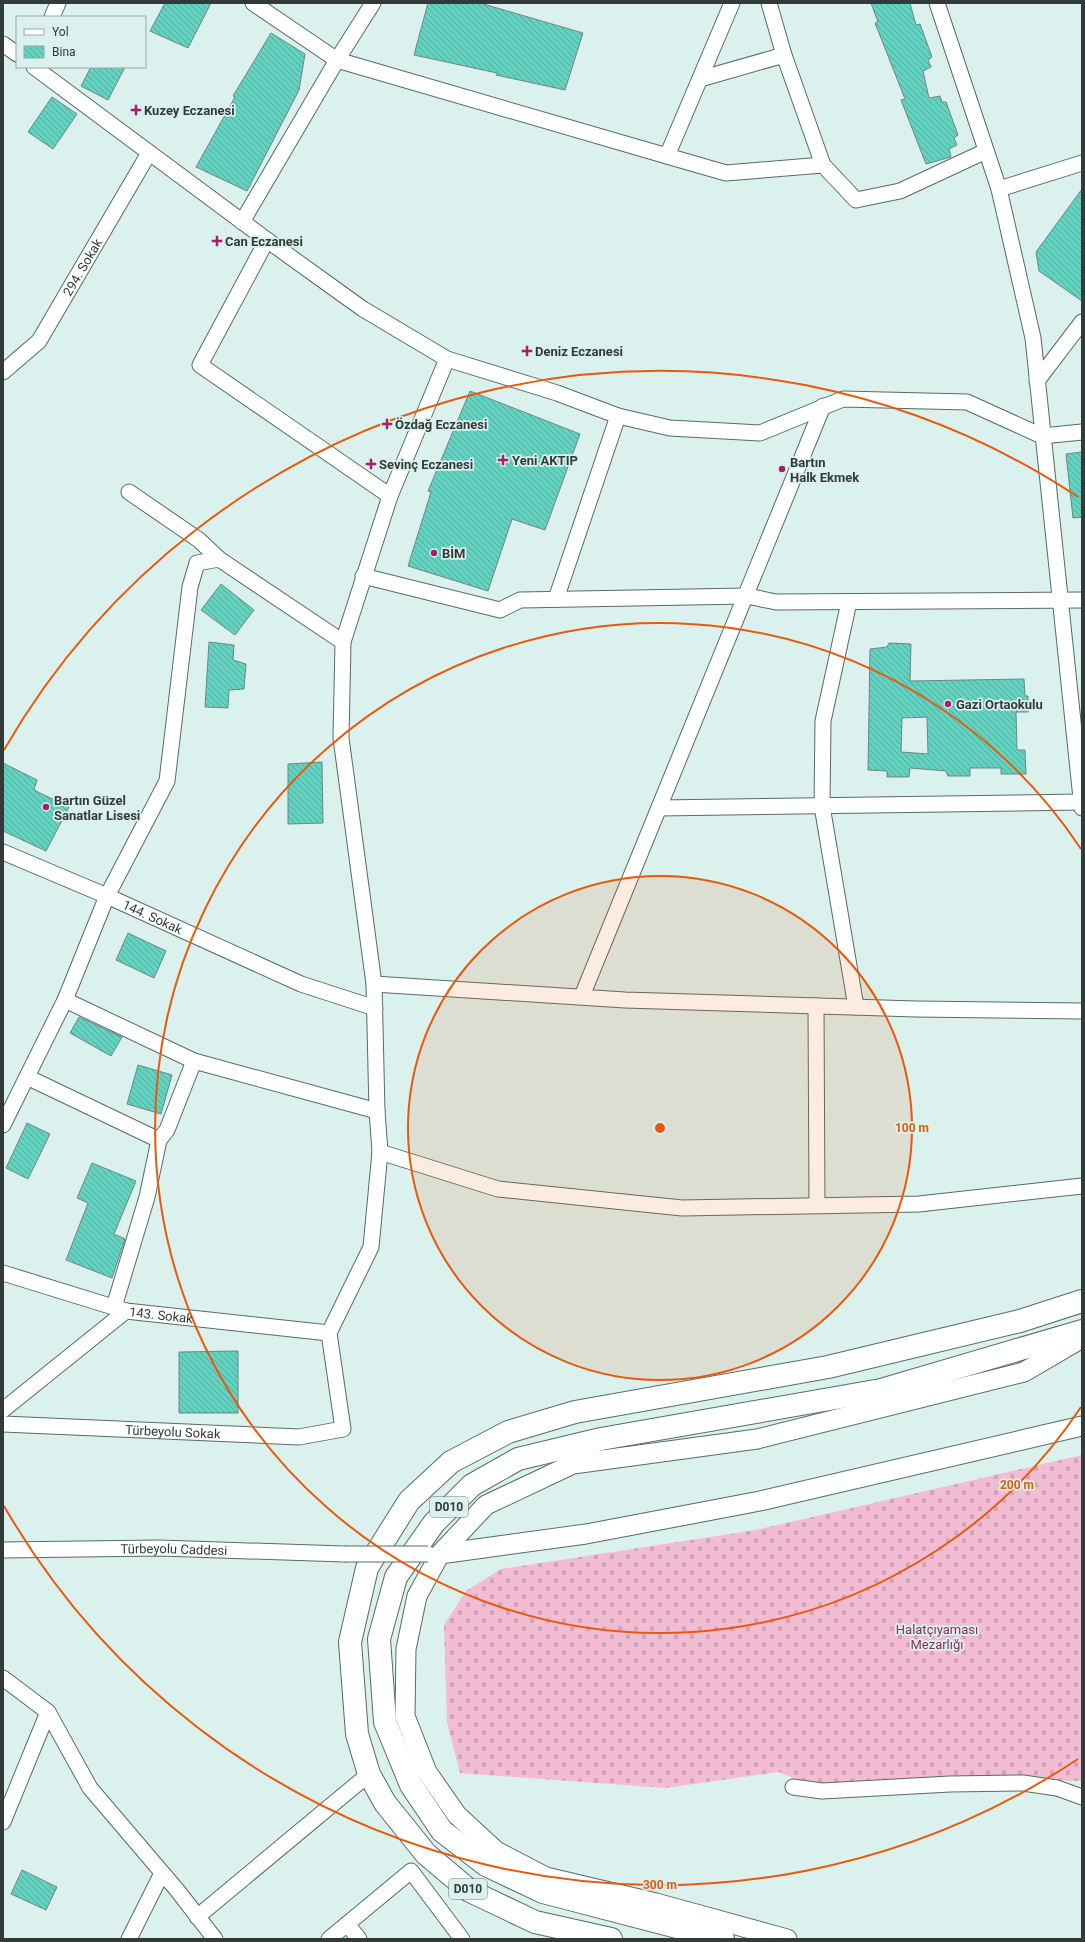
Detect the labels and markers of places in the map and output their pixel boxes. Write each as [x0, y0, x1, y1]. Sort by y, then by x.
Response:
place label: Kuzey Eczanesi [144, 103, 235, 118]
marker: Kuzey Eczanesi [131, 105, 141, 115]
place label: Can Eczanesi [225, 234, 303, 249]
marker: Can Eczanesi [212, 236, 222, 246]
place label: Deniz Eczanesi [535, 344, 623, 359]
marker: Deniz Eczanesi [522, 346, 532, 356]
place label: Özdağ Eczanesi [395, 417, 487, 432]
marker: Özdağ Eczanesi [382, 419, 392, 429]
place label: Yeni AKTIP [512, 453, 578, 468]
marker: Yeni AKTIP [497, 454, 509, 466]
place label: Bartın Halk Ekmek [790, 455, 860, 485]
place label: Sevinç Eczanesi [379, 457, 473, 472]
marker: Sevinç Eczanesi [366, 459, 376, 469]
marker: Bartın Halk Ekmek [777, 464, 787, 474]
place label: BİM [442, 546, 465, 561]
marker: BİM [429, 548, 439, 558]
place label: Gazi Ortaokulu [956, 697, 1043, 712]
marker: Gazi Ortaokulu [943, 699, 953, 709]
place label: Bartın Güzel Sanatlar Lisesi [54, 793, 140, 823]
marker: Bartın Güzel Sanatlar Lisesi [41, 802, 51, 812]
centre of rings [653, 1121, 667, 1135]

